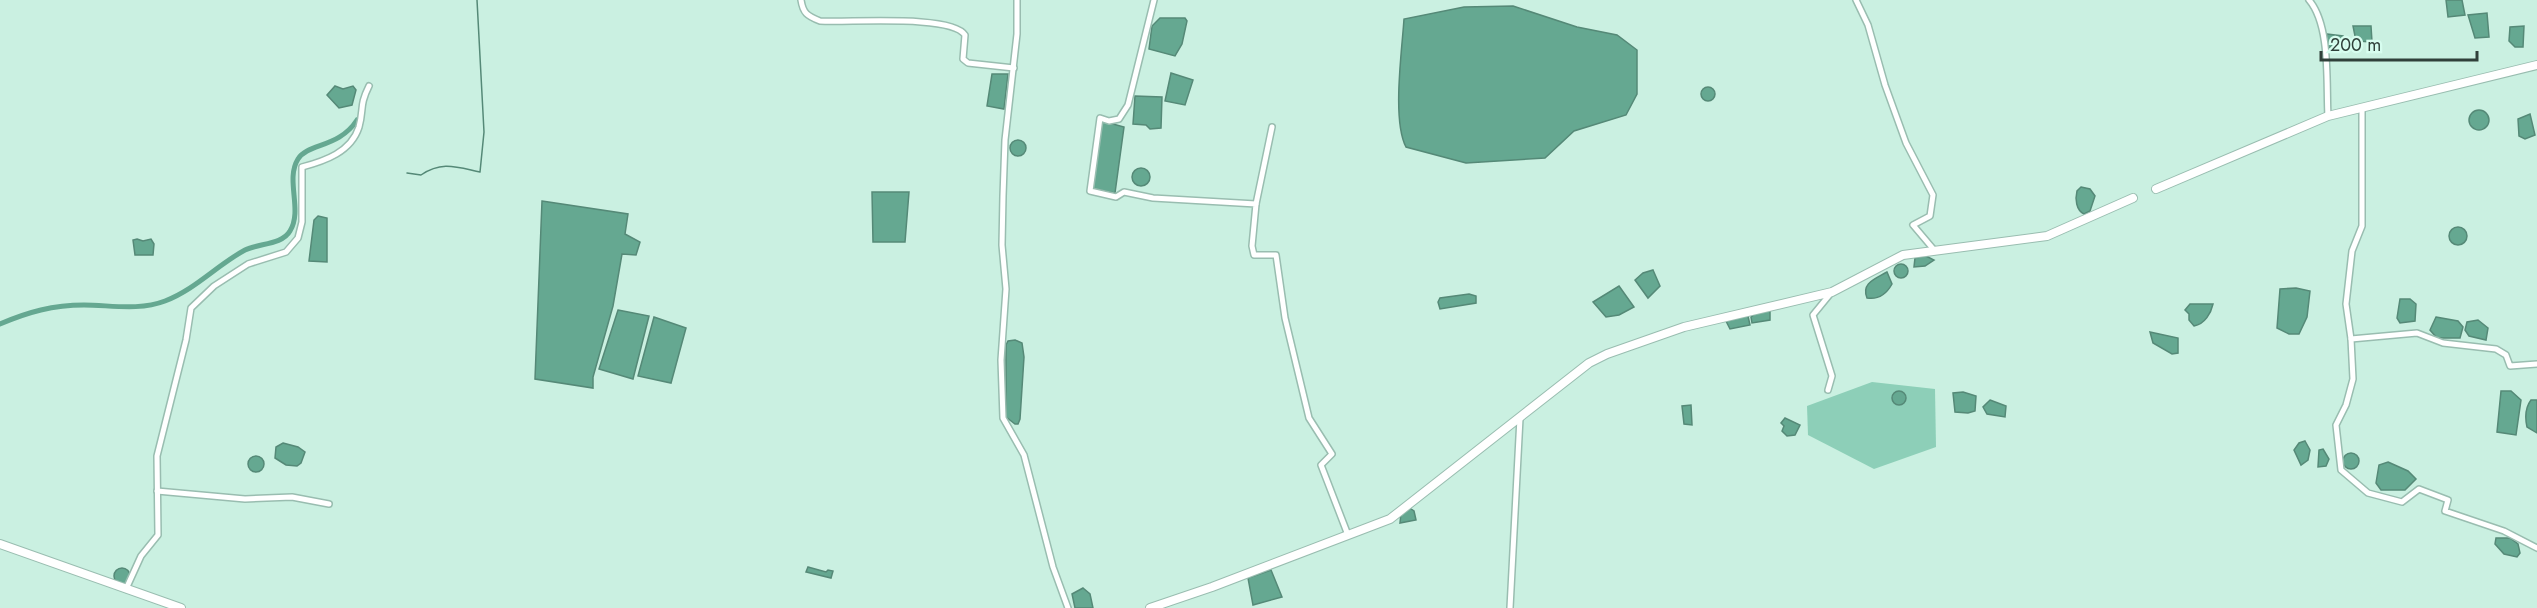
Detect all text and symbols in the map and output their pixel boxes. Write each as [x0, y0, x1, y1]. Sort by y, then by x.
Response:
scale bar [2321, 24, 2477, 62]
text: 200 m [2330, 32, 2381, 58]

